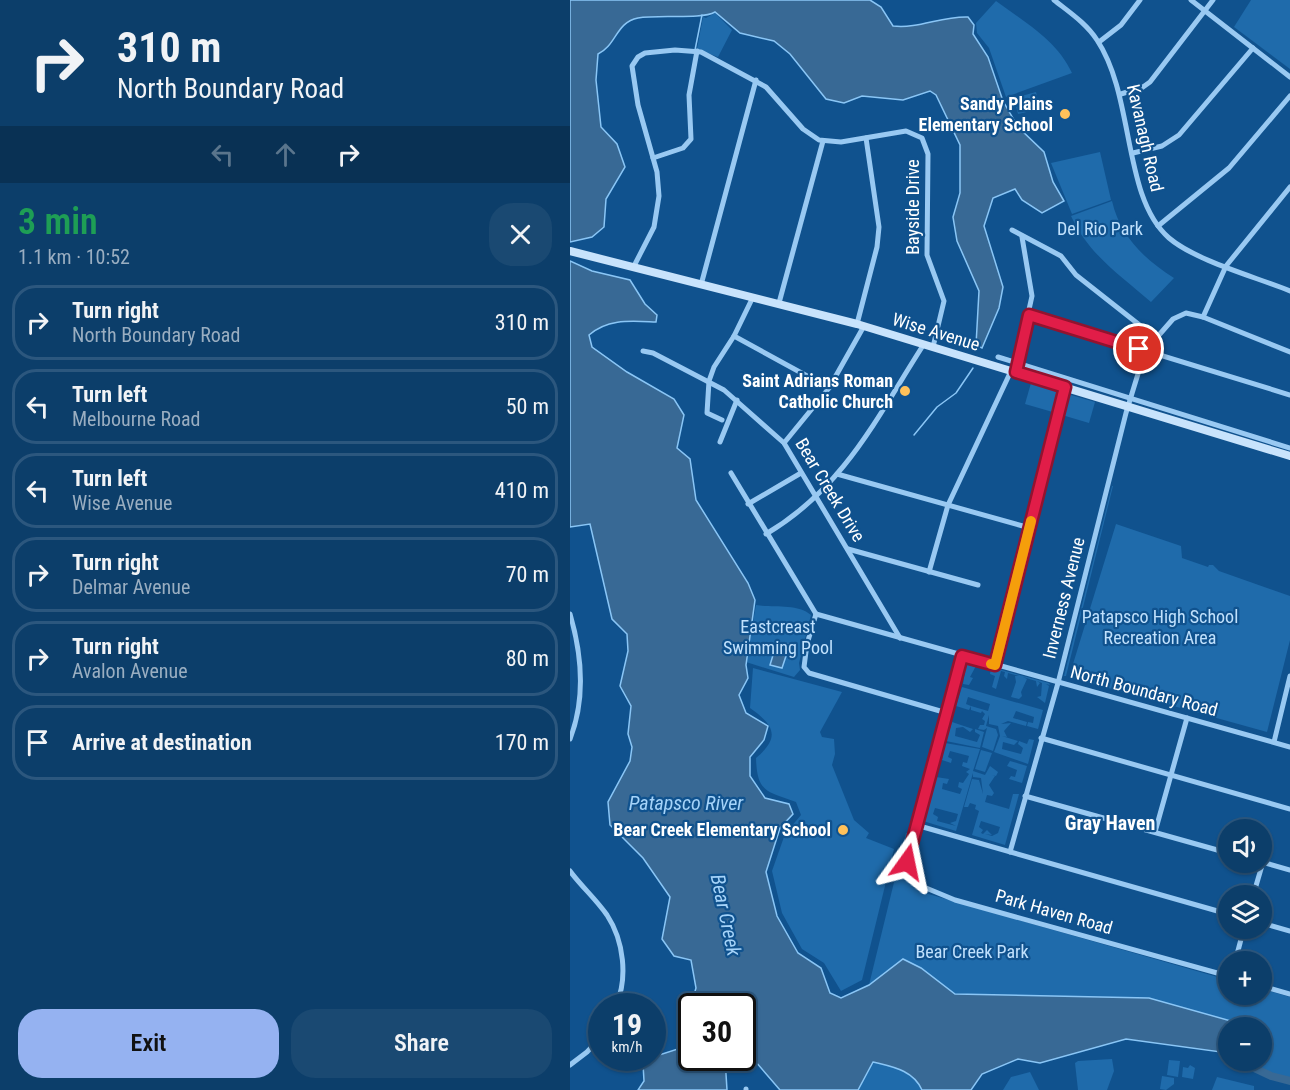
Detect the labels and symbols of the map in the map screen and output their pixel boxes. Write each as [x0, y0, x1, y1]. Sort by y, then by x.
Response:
street label: Kavanagh Road [1123, 82, 1168, 194]
place label: Sandy Plains Elementary School [919, 93, 1053, 135]
marker: Sandy Plains Elementary School [1058, 107, 1072, 121]
street label: Bayside Drive [902, 159, 923, 255]
park label: Del Rio Park [1057, 218, 1143, 239]
street label: Wise Avenue [890, 308, 982, 355]
pin [1113, 323, 1164, 374]
place label: Saint Adrians Roman Catholic Church [742, 370, 893, 412]
marker: Saint Adrians Roman Catholic Church [898, 384, 912, 398]
street label: Bear Creek Drive [791, 434, 870, 545]
street label: Inverness Avenue [1038, 535, 1089, 661]
park label: Patapsco High School Recreation Area [1082, 606, 1238, 648]
park label: Eastcreast Swimming Pool [723, 616, 833, 658]
street label: North Boundary Road [1068, 661, 1220, 720]
water label: Patapsco River [629, 791, 744, 815]
district label: Gray Haven [1065, 811, 1155, 835]
place label: Bear Creek Elementary School [613, 819, 831, 840]
marker: Bear Creek Elementary School [836, 823, 850, 837]
position arrow [875, 830, 939, 894]
water label: Bear Creek [706, 872, 747, 959]
street label: Park Haven Road [993, 885, 1115, 938]
park label: Bear Creek Park [915, 941, 1029, 962]
speed limit sign: 30 [678, 993, 756, 1071]

